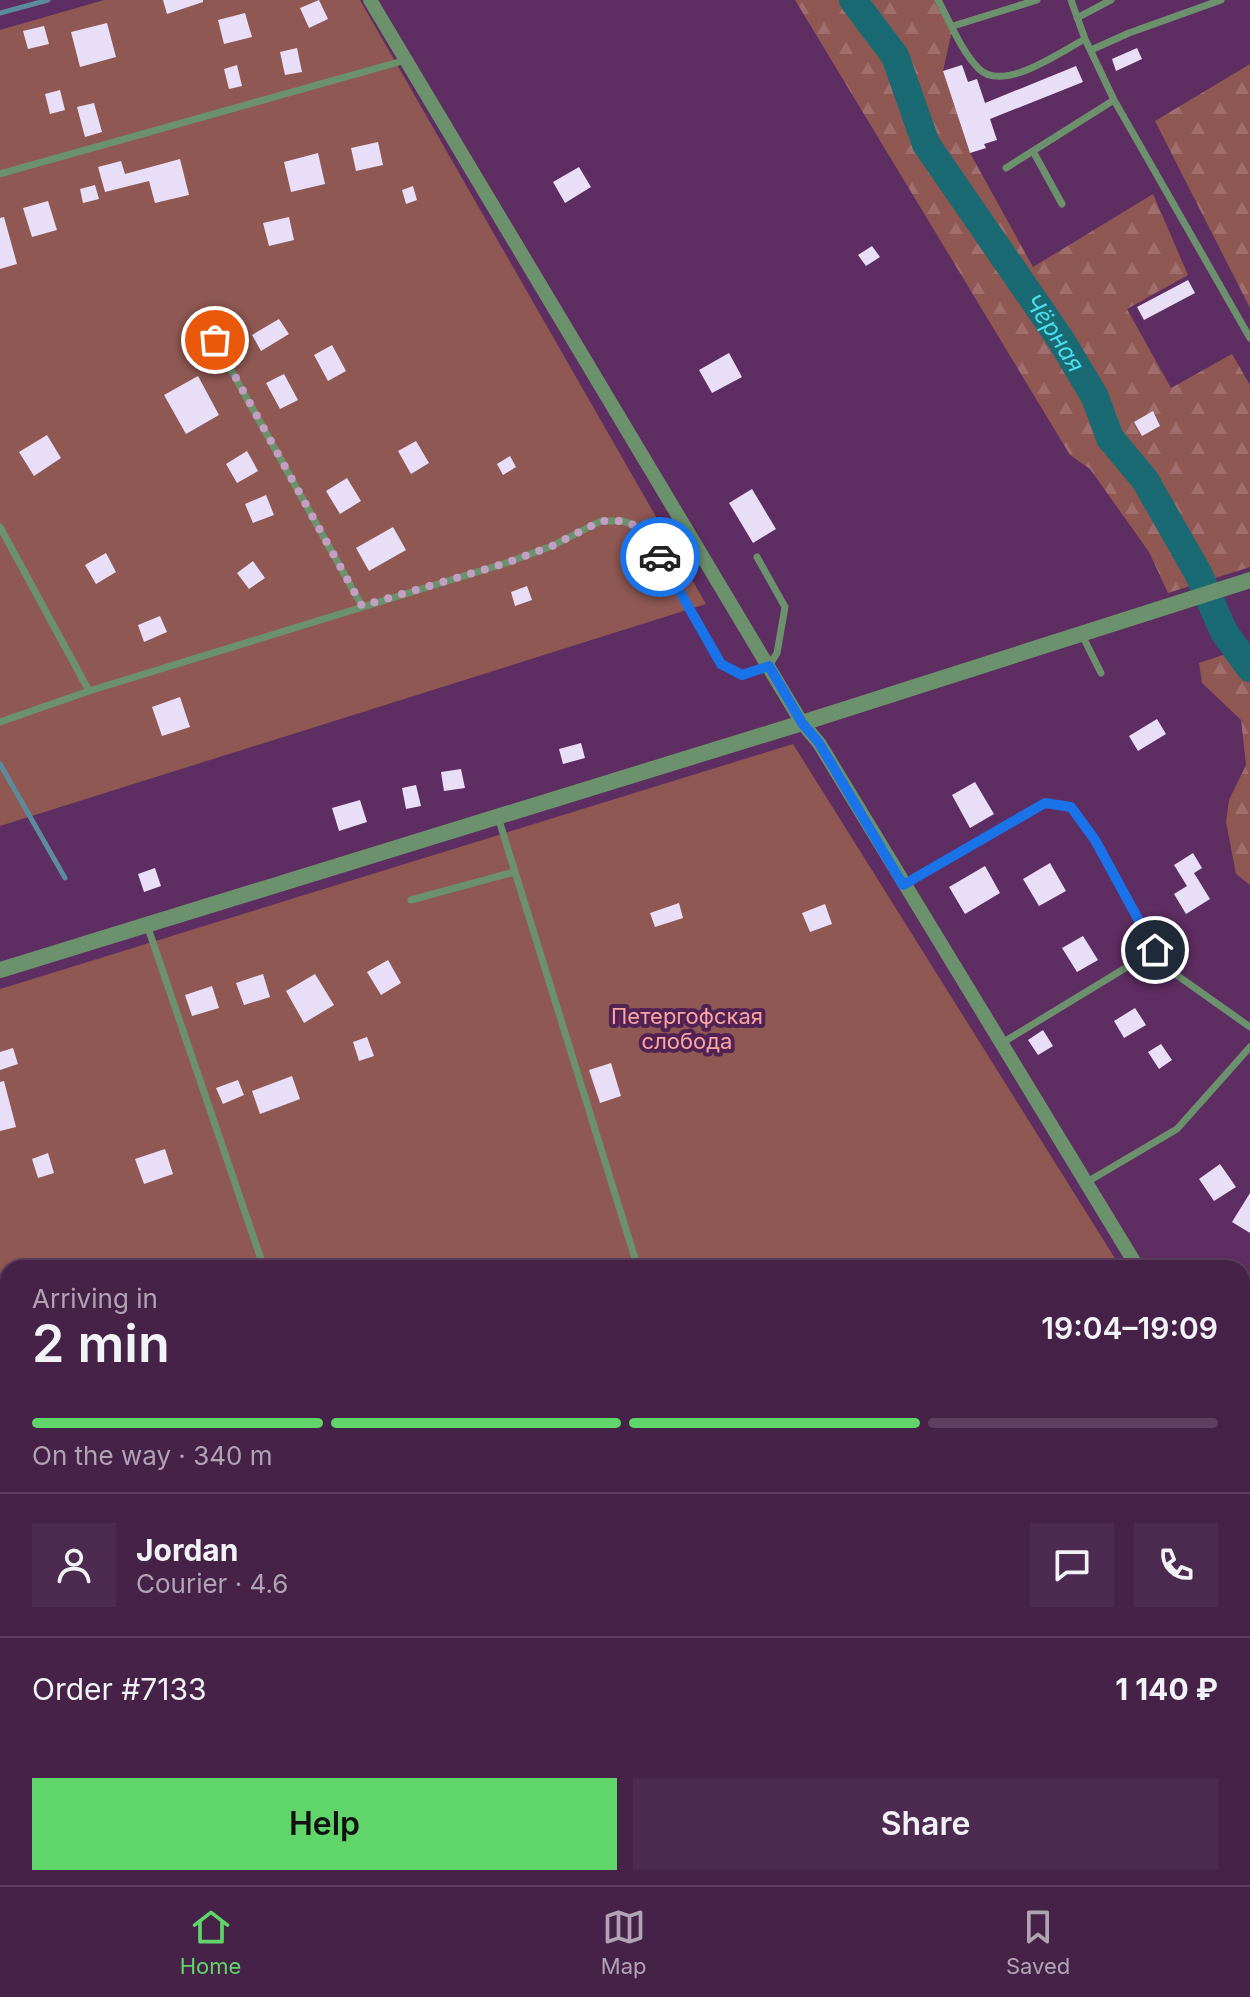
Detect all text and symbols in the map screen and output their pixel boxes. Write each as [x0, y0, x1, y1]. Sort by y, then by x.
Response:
water label: Чёрная [1019, 288, 1091, 377]
pin [181, 306, 249, 374]
icon: bag [193, 318, 237, 362]
courier [620, 517, 700, 597]
icon: car [638, 535, 682, 579]
pin [1121, 916, 1189, 984]
icon: home [1133, 928, 1177, 972]
park label: Петергофская слобода [611, 1003, 763, 1054]
text: Arriving in [32, 1283, 158, 1314]
text: 19:04–19:09 [1041, 1310, 1218, 1346]
text: 2 min [32, 1312, 170, 1375]
text: On the way · 340 m [32, 1440, 272, 1471]
button: person [32, 1523, 116, 1607]
button: chat [1030, 1523, 1114, 1607]
button: phone [1134, 1523, 1218, 1607]
text: Jordan [136, 1532, 238, 1568]
text: Courier · 4.6 [136, 1568, 288, 1599]
text: Order #7133 [32, 1671, 207, 1707]
text: 1 140 ₽ [1115, 1671, 1218, 1707]
button: Help [32, 1778, 617, 1870]
button: Share [633, 1778, 1218, 1870]
tab: Home [180, 1905, 241, 1979]
tab: Map [601, 1905, 646, 1979]
tab: Saved [1006, 1905, 1070, 1979]

